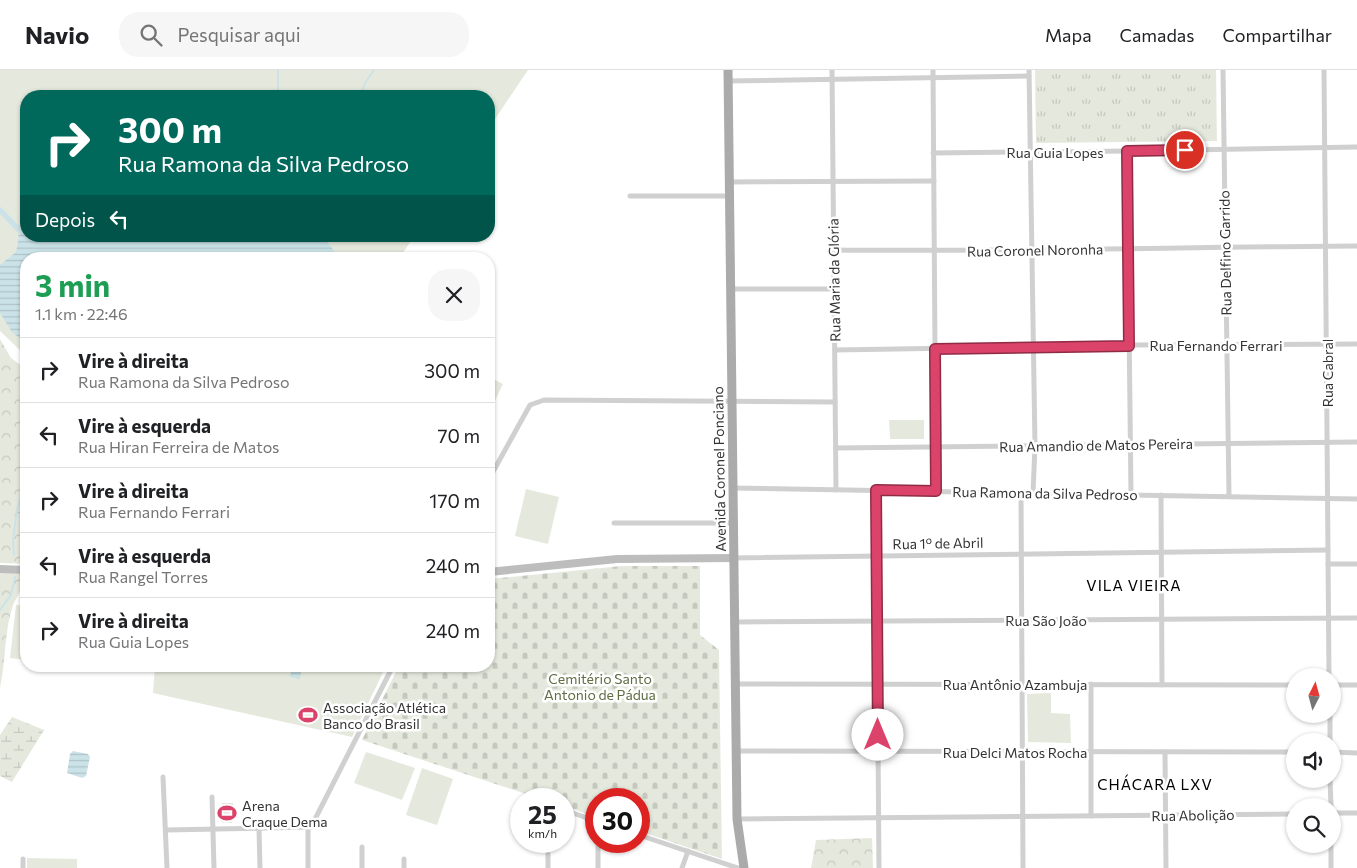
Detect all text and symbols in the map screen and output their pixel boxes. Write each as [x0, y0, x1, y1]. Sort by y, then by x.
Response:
search box [119, 12, 469, 57]
text: Navio [25, 20, 89, 49]
icon: search [137, 21, 165, 49]
text: Pesquisar aqui [177, 23, 301, 46]
text: Mapa [1045, 24, 1092, 46]
text: Camadas [1120, 24, 1194, 46]
text: Compartilhar [1222, 24, 1332, 46]
text: 300 m [118, 107, 222, 150]
icon: right [35, 110, 100, 175]
pin [1164, 129, 1206, 171]
icon: arrive [1171, 136, 1199, 164]
street label: Rua Guia Lopes [1006, 144, 1104, 161]
text: Rua Ramona da Silva Pedroso [118, 150, 409, 177]
street label: Rua Delfino Garrido [1215, 190, 1235, 316]
icon: left [105, 205, 133, 233]
text: Depois [35, 208, 95, 231]
street label: Rua Maria da Glória [824, 218, 844, 342]
street label: Rua Coronel Noronha [967, 240, 1103, 260]
text: 3 min [35, 266, 110, 303]
button: close [428, 269, 480, 321]
text: 1.1 km · 22:46 [35, 304, 128, 323]
street label: Rua Fernando Ferrari [1150, 337, 1283, 354]
street label: Rua Cabral [1319, 339, 1336, 407]
text: Vire à direita [78, 349, 189, 372]
icon: right [35, 356, 63, 384]
text: 300 m [424, 359, 480, 382]
text: Rua Ramona da Silva Pedroso [78, 372, 290, 391]
street label: Avenida Coronel Ponciano [709, 386, 729, 552]
text: Vire à esquerda [78, 414, 211, 437]
icon: left [35, 421, 63, 449]
text: 70 m [437, 424, 480, 447]
street label: Rua Amandio de Matos Pereira [999, 435, 1193, 455]
text: Rua Hiran Ferreira de Matos [78, 437, 279, 456]
text: Vire à direita [78, 479, 189, 502]
street label: Rua Ramona da Silva Pedroso [952, 483, 1138, 503]
icon: right [35, 486, 63, 514]
text: 170 m [429, 489, 480, 512]
text: Rua Fernando Ferrari [78, 502, 230, 521]
street label: Rua 1º de Abril [892, 534, 984, 552]
text: Vire à esquerda [78, 544, 211, 567]
icon: left [35, 551, 63, 579]
text: 240 m [426, 554, 480, 577]
text: Rua Rangel Torres [78, 567, 208, 586]
district label: VILA VIEIRA [1086, 576, 1182, 594]
text: Vire à direita [78, 609, 189, 632]
street label: Rua São João [1005, 612, 1087, 629]
icon: right [35, 616, 63, 644]
text: 240 m [426, 619, 480, 642]
text: Rua Guia Lopes [78, 632, 189, 651]
north arrow [1286, 668, 1341, 722]
map controls [1286, 668, 1341, 853]
park label: Cemitério Santo Antonio de Pádua [544, 670, 656, 703]
street label: Rua Antônio Azambuja [943, 676, 1087, 693]
place label: Associação Atlética Banco do Brasil [323, 699, 446, 732]
sports icon: Associação Atlética Banco do Brasil [297, 704, 319, 726]
position arrow [851, 708, 903, 760]
button: sound [1286, 733, 1341, 788]
street label: Rua Delci Matos Rocha [943, 744, 1087, 761]
district label: CHÁCARA LXV [1097, 774, 1213, 793]
speed limit sign: 30 [585, 788, 650, 853]
place label: Arena Craque Dema [242, 797, 328, 830]
button: search [1286, 798, 1341, 853]
text: 25 [528, 799, 557, 829]
sports icon: Arena Craque Dema [216, 802, 238, 824]
street label: Rua Abolição [1151, 806, 1235, 824]
text: km/h [528, 826, 557, 840]

